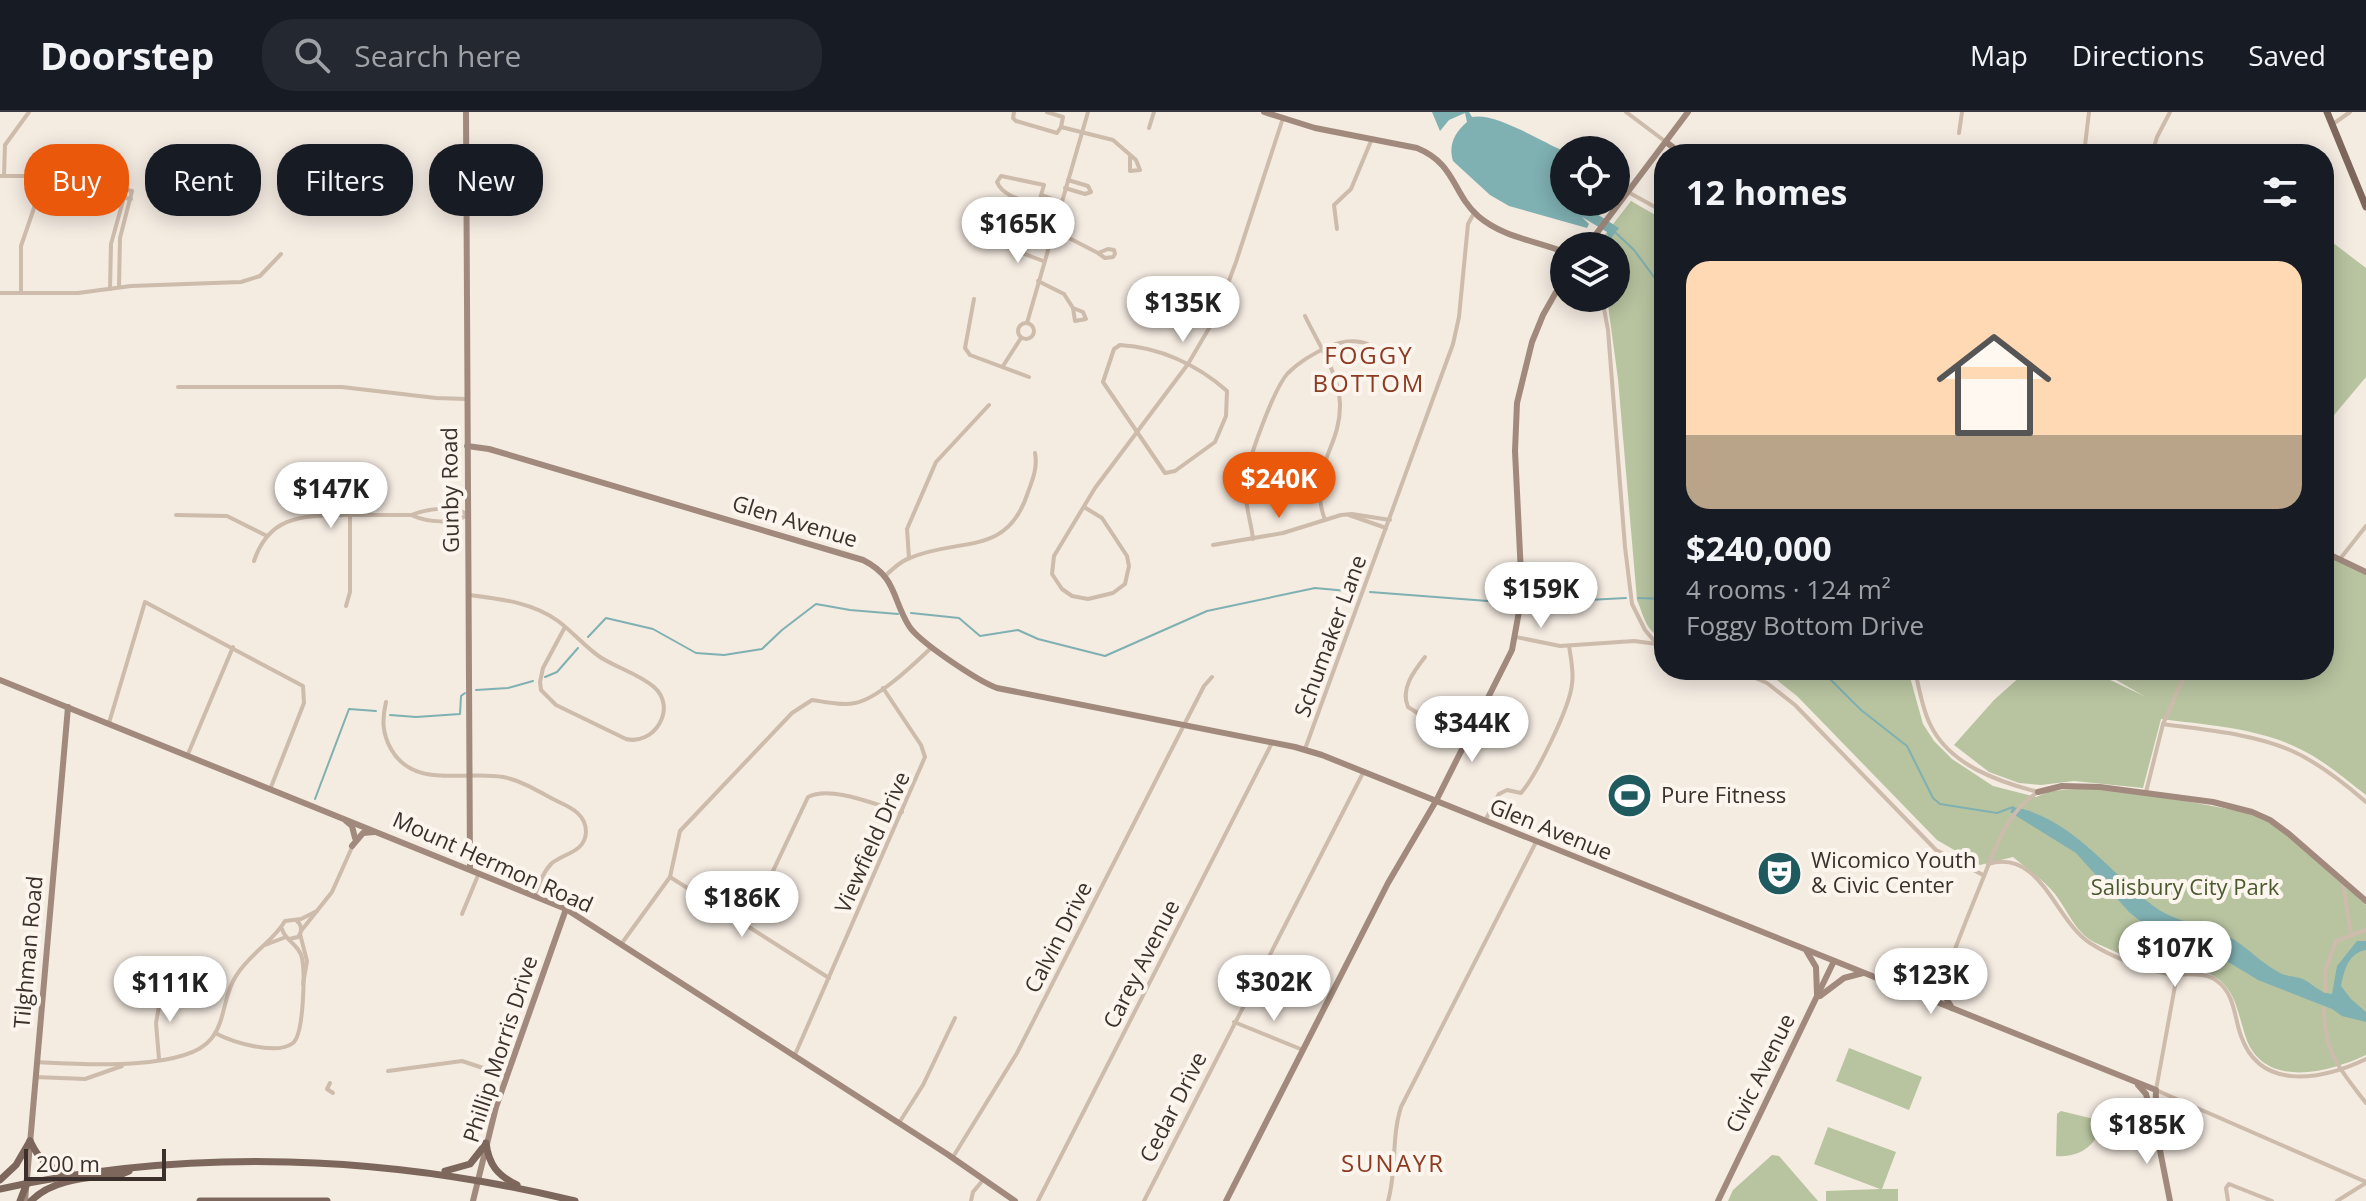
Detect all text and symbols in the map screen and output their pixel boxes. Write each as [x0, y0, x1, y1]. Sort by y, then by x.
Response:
search box [262, 19, 822, 91]
text: Doorstep [40, 29, 214, 81]
icon: search [290, 33, 334, 77]
text: Search here [354, 35, 521, 76]
text: Map [1970, 36, 2028, 74]
text: Directions [2072, 36, 2204, 74]
text: Saved [2248, 36, 2326, 74]
map controls [1550, 136, 1630, 312]
button: locate [1550, 136, 1630, 216]
chip: Buy [24, 144, 129, 216]
chip: Rent [145, 144, 261, 216]
chip: Filters [277, 144, 413, 216]
chip: New [429, 144, 543, 216]
text: 12 homes [1686, 169, 1847, 215]
icon: filters [2258, 170, 2302, 214]
pin: $165K [962, 197, 1074, 265]
text: $165K [980, 205, 1056, 241]
button: layers [1550, 232, 1630, 312]
pin: $135K [1127, 276, 1239, 344]
text: $135K [1145, 284, 1221, 320]
icon: home [1922, 313, 2066, 457]
district label: FOGGY BOTTOM [1313, 338, 1425, 399]
street label: Gunby Road [433, 427, 465, 553]
pin: $240K [1223, 452, 1335, 520]
text: $240K [1241, 460, 1317, 496]
pin: $147K [275, 462, 387, 530]
text: $147K [293, 470, 369, 506]
street label: Glen Avenue [729, 487, 862, 553]
text: $240,000 [1686, 525, 1832, 571]
street label: Schumaker Lane [1286, 550, 1372, 721]
pin: $159K [1485, 562, 1597, 630]
text: $159K [1503, 570, 1579, 606]
text: 4 rooms · 124 m² [1686, 571, 1891, 607]
text: Foggy Bottom Drive [1686, 607, 1924, 643]
pin: $344K [1416, 696, 1528, 764]
text: $344K [1434, 704, 1510, 740]
street label: Viewfield Drive [826, 766, 916, 917]
sports icon: Pure Fitness [1606, 771, 1654, 819]
place label: Pure Fitness [1661, 779, 1786, 809]
street label: Glen Avenue [1486, 790, 1617, 866]
street label: Mount Hermon Road [388, 803, 598, 919]
place label: Wicomico Youth & Civic Center [1811, 844, 1976, 899]
theatre icon: Wicomico Youth & Civic Center [1756, 849, 1804, 897]
pin: $186K [686, 871, 798, 939]
park label: Salisbury City Park [2091, 871, 2280, 901]
street label: Tilghman Road [5, 874, 49, 1029]
street label: Calvin Drive [1016, 876, 1098, 997]
text: $186K [704, 879, 780, 915]
street label: Carey Avenue [1095, 894, 1185, 1033]
pin: $107K [2119, 921, 2231, 989]
text: $107K [2137, 929, 2213, 965]
pin: $123K [1875, 948, 1987, 1016]
street label: Phillip Morris Drive [455, 951, 543, 1146]
pin: $302K [1218, 955, 1330, 1023]
pin: $111K [114, 956, 226, 1024]
text: $123K [1893, 956, 1969, 992]
text: $302K [1236, 963, 1312, 999]
text: $111K [132, 964, 208, 1000]
street label: Civic Avenue [1717, 1008, 1801, 1137]
street label: Cedar Drive [1131, 1046, 1213, 1167]
pin: $185K [2091, 1098, 2203, 1166]
text: $185K [2109, 1106, 2185, 1142]
scale bar [24, 1145, 166, 1181]
district label: SUNAYR [1341, 1146, 1445, 1179]
text: 200 m [36, 1148, 100, 1178]

